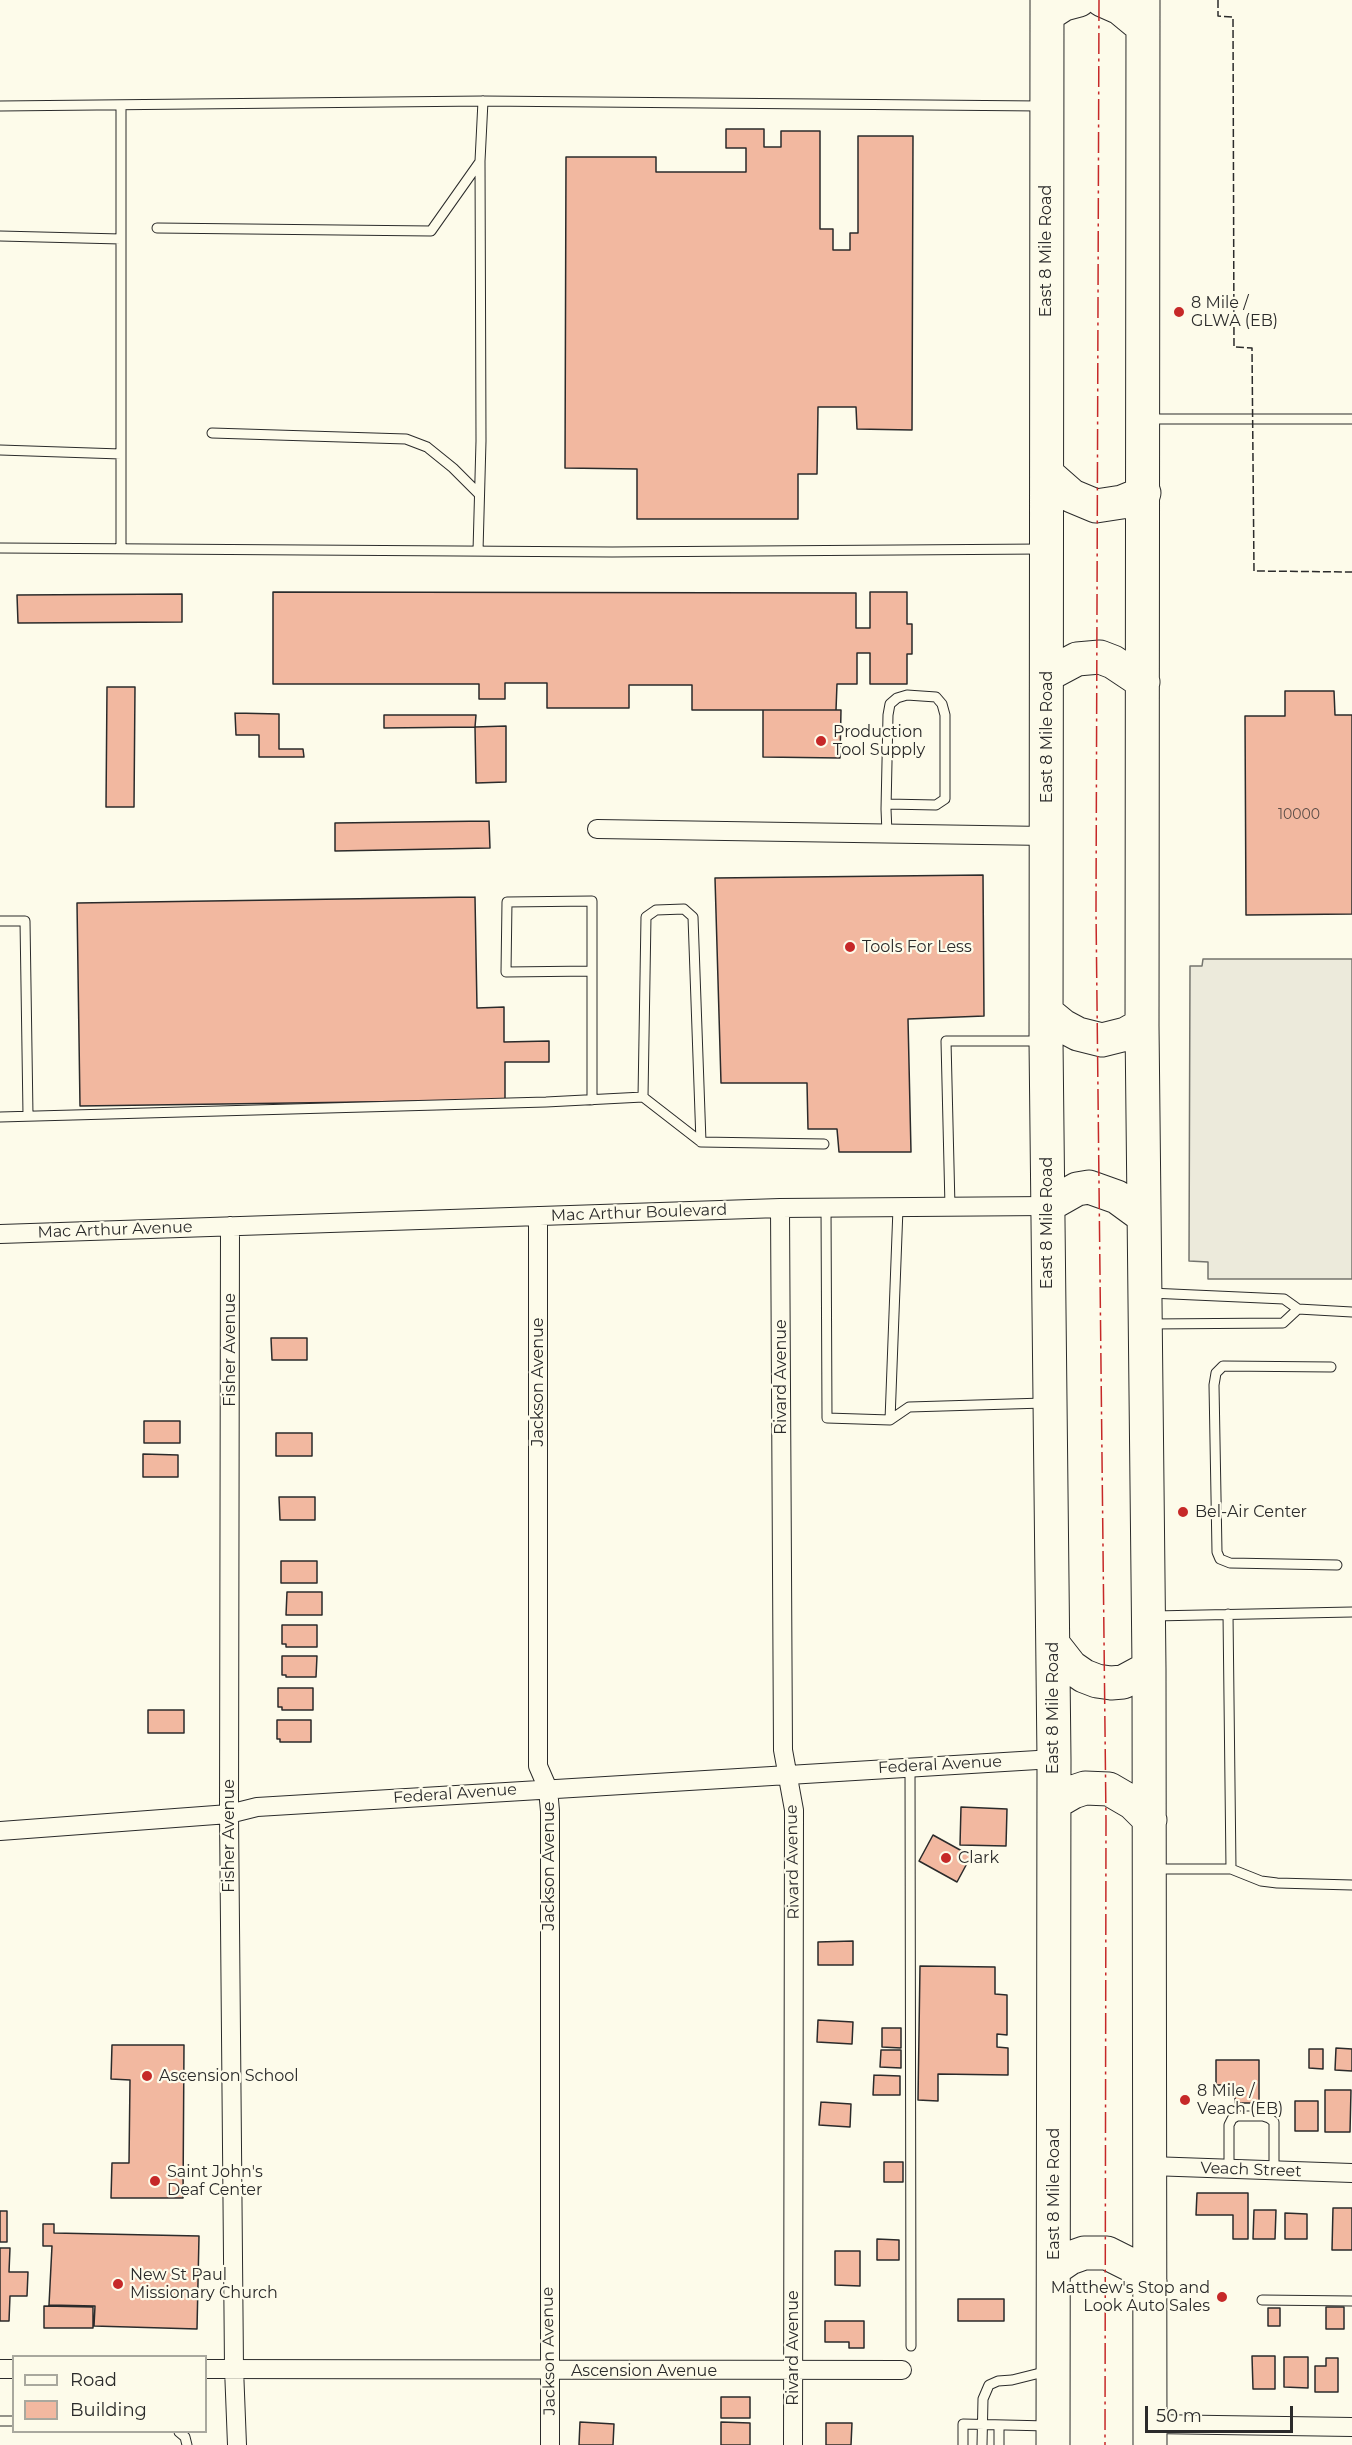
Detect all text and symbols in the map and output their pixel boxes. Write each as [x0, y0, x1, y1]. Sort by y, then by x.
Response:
street label: East 8 Mile Road [1036, 185, 1056, 317]
place label: 8 Mile / GLWA (EB) [1191, 293, 1278, 331]
marker: 8 Mile / GLWA (EB) [1172, 305, 1186, 319]
street label: East 8 Mile Road [1037, 671, 1057, 803]
place label: Production Tool Supply [833, 722, 925, 760]
marker: Production Tool Supply [814, 734, 828, 748]
house number: 10000 [1278, 807, 1320, 823]
place label: Tools For Less [862, 937, 972, 957]
marker: Tools For Less [843, 940, 857, 954]
street label: East 8 Mile Road [1037, 1157, 1057, 1289]
street label: Mac Arthur Boulevard [551, 1200, 727, 1226]
street label: Mac Arthur Avenue [37, 1218, 193, 1242]
street label: Fisher Avenue [220, 1293, 240, 1407]
street label: Jackson Avenue [528, 1318, 548, 1446]
street label: Rivard Avenue [771, 1319, 791, 1435]
place label: Bel-Air Center [1195, 1502, 1307, 1522]
marker: Bel-Air Center [1176, 1505, 1190, 1519]
street label: East 8 Mile Road [1043, 1642, 1063, 1774]
street label: Federal Avenue [878, 1752, 1002, 1778]
street label: Fisher Avenue [219, 1779, 239, 1893]
street label: Federal Avenue [392, 1780, 518, 1808]
street label: Jackson Avenue [539, 1802, 559, 1930]
street label: Rivard Avenue [782, 1804, 804, 1920]
place label: Clark [958, 1848, 999, 1868]
marker: Clark [939, 1851, 953, 1865]
place label: Ascension School [159, 2066, 299, 2086]
marker: Ascension School [140, 2069, 154, 2083]
place label: 8 Mile / Veach (EB) [1197, 2081, 1283, 2119]
marker: 8 Mile / Veach (EB) [1178, 2093, 1192, 2107]
street label: East 8 Mile Road [1044, 2128, 1064, 2260]
street label: Veach Street [1200, 2159, 1302, 2181]
place label: Saint John's Deaf Center [167, 2162, 263, 2200]
marker: Saint John's Deaf Center [148, 2174, 162, 2188]
place label: New St Paul Missionary Church [130, 2265, 278, 2303]
marker: New St Paul Missionary Church [111, 2277, 125, 2291]
place label: Matthew's Stop and Look Auto Sales [1051, 2278, 1210, 2316]
street label: Jackson Avenue [538, 2286, 560, 2416]
street label: Rivard Avenue [783, 2290, 803, 2406]
marker: Matthew's Stop and Look Auto Sales [1215, 2290, 1229, 2304]
legend [12, 2355, 207, 2433]
street label: Ascension Avenue [571, 2361, 717, 2381]
text: Road [70, 2369, 117, 2391]
scale bar [1148, 2394, 1296, 2432]
text: Building [70, 2399, 147, 2421]
text: 50 m [1156, 2405, 1202, 2427]

